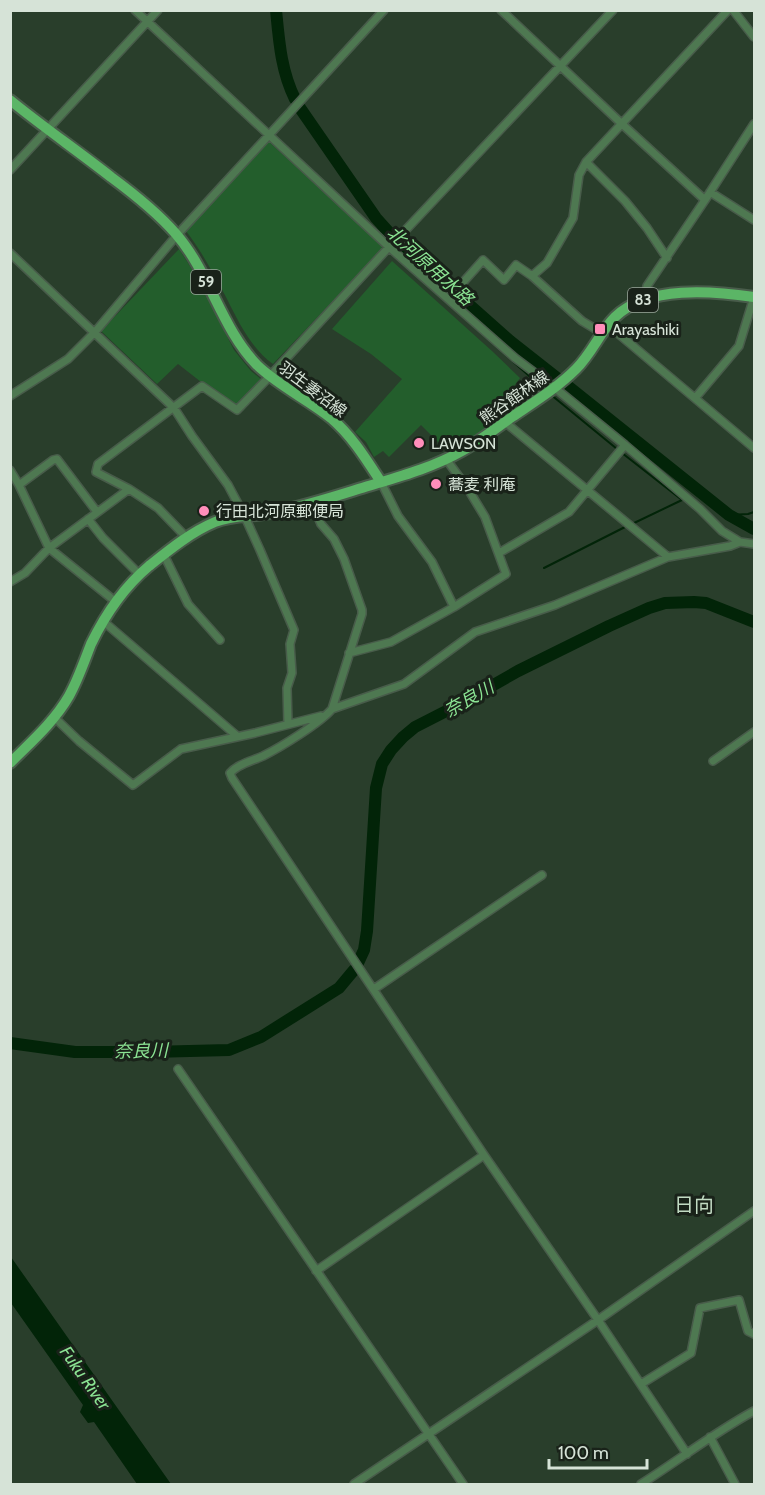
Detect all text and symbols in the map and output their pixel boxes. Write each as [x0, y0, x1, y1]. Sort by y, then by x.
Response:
water label: 北河原用水路 [383, 222, 479, 312]
road number: 59 [191, 270, 221, 294]
road number: 83 [628, 288, 658, 312]
place label: Arayashiki [612, 320, 679, 339]
marker: Arayashiki [593, 322, 607, 336]
street label: 羽生妻沼線 [275, 358, 350, 421]
street label: 熊谷館林線 [476, 367, 553, 428]
place label: LAWSON [431, 434, 496, 453]
marker: LAWSON [412, 436, 426, 450]
place label: 蕎麦 利庵 [448, 475, 516, 494]
marker: 蕎麦 利庵 [429, 477, 443, 491]
place label: 行田北河原郵便局 [216, 502, 344, 521]
marker: 行田北河原郵便局 [197, 504, 211, 518]
water label: 奈良川 [440, 675, 500, 722]
water label: 奈良川 [114, 1039, 170, 1062]
district label: 日向 [674, 1193, 714, 1217]
water label: Fuku River [55, 1342, 116, 1415]
scale bar [549, 1432, 646, 1470]
text: 100 m [558, 1442, 609, 1464]

